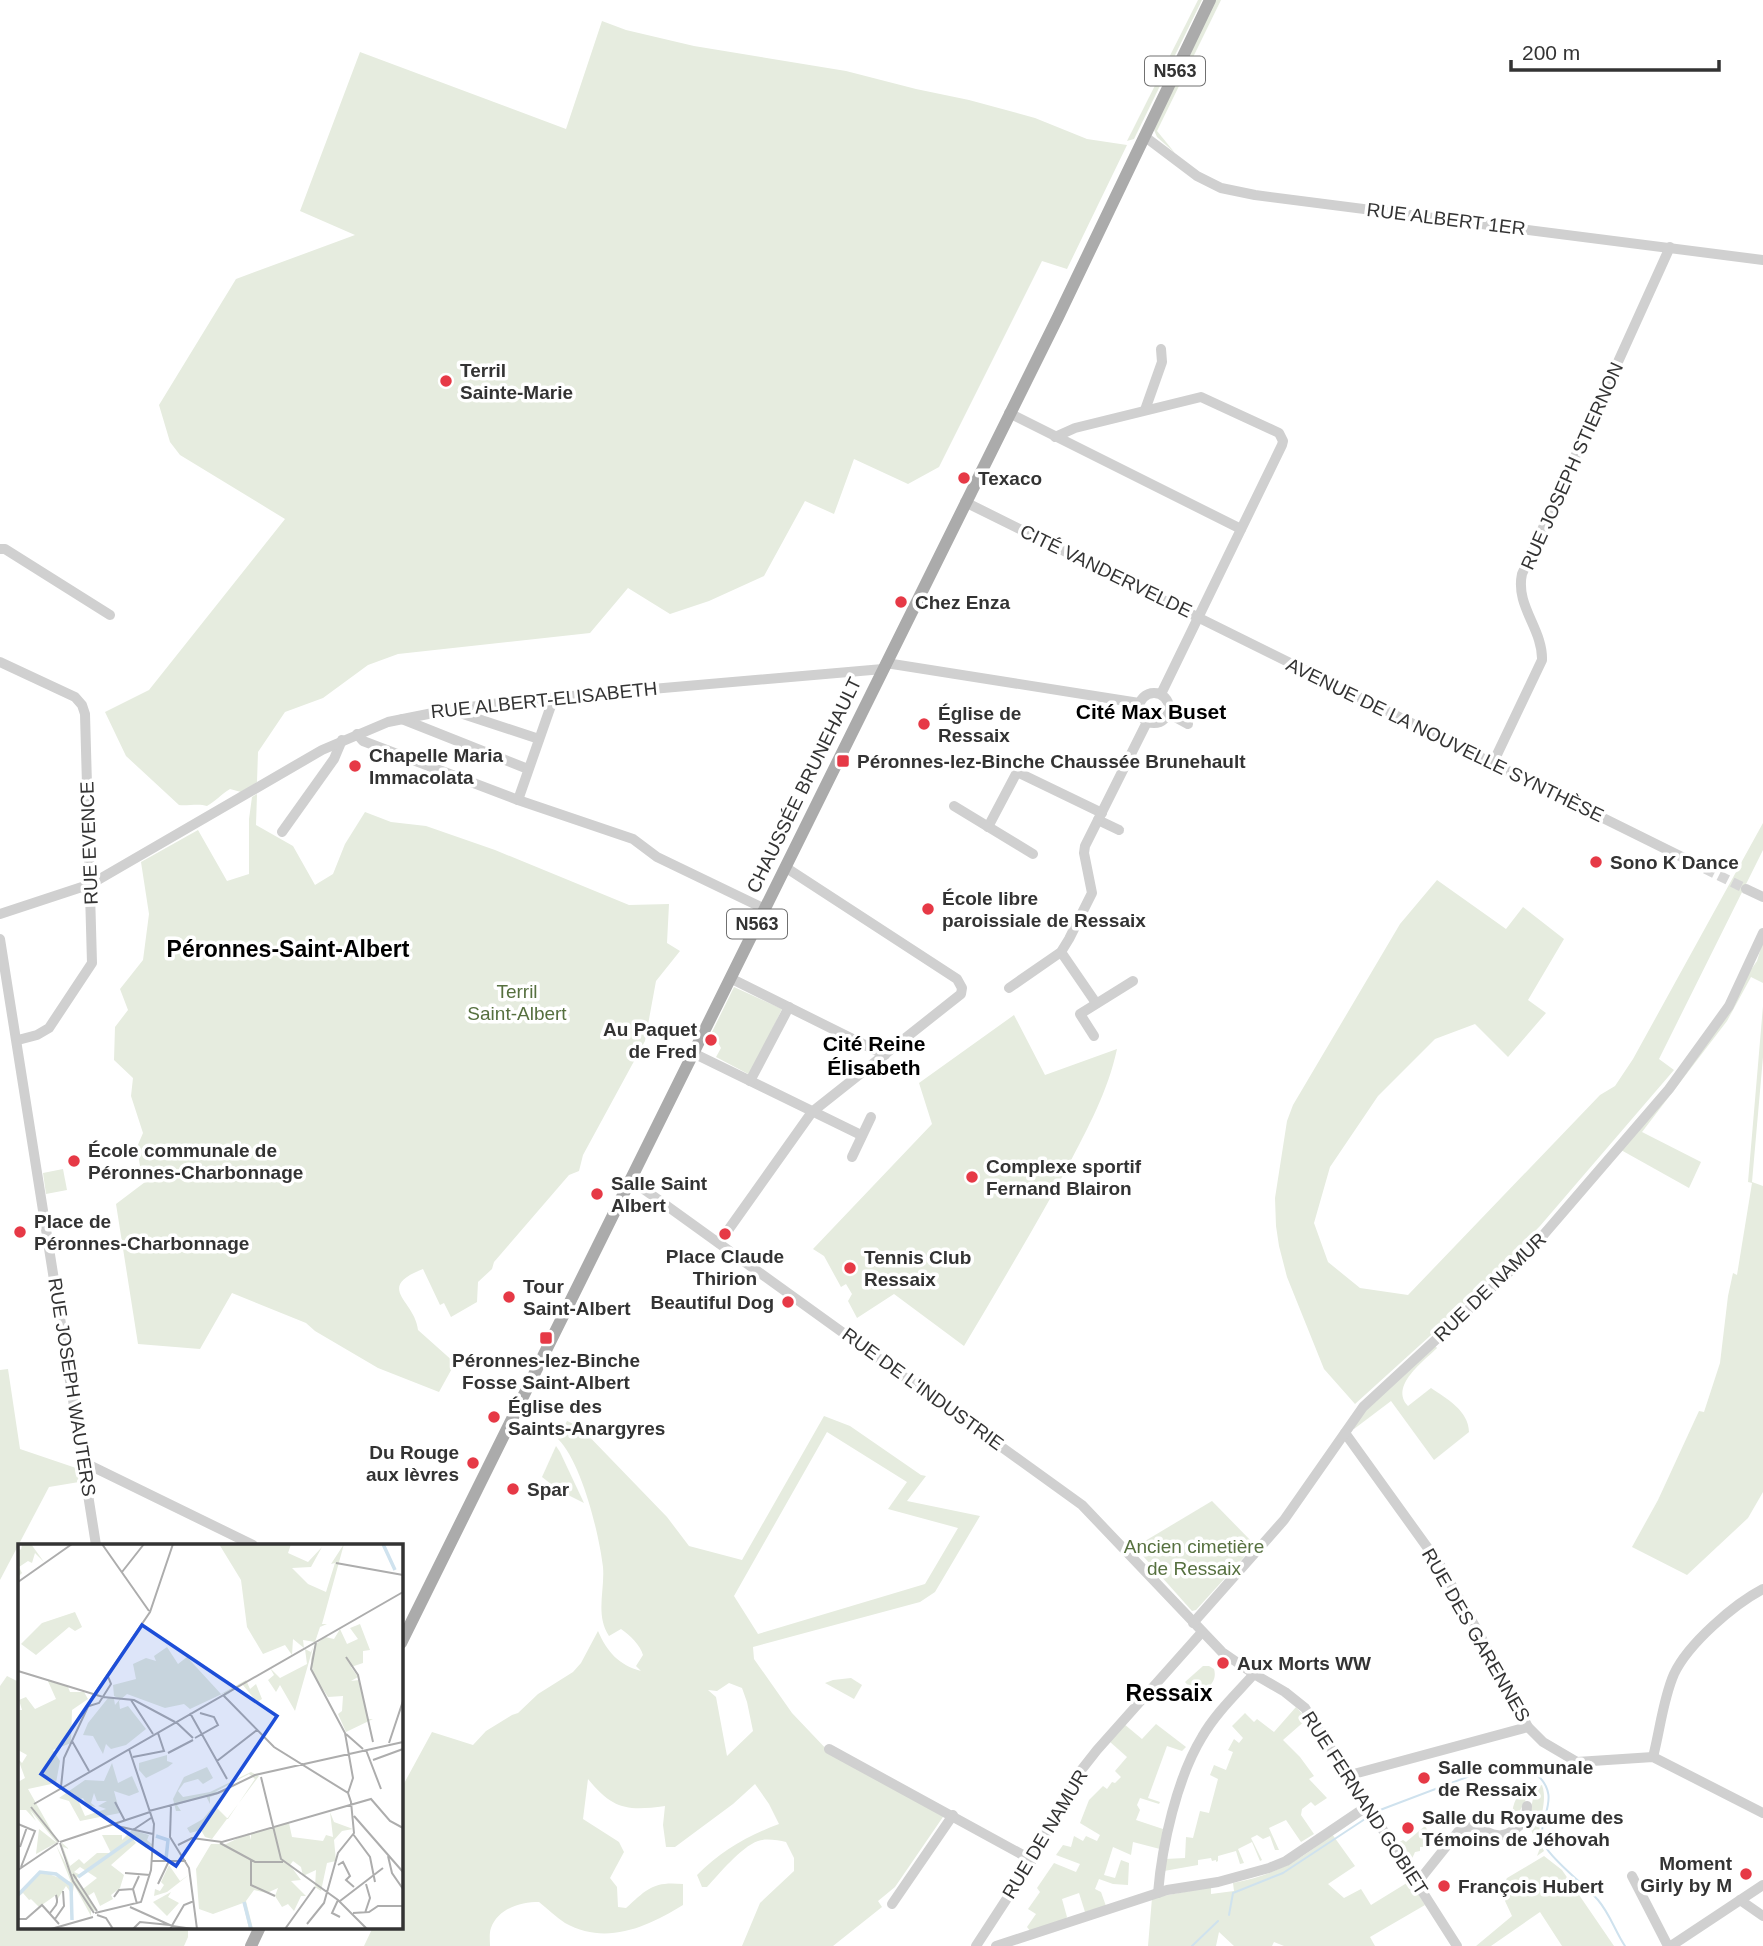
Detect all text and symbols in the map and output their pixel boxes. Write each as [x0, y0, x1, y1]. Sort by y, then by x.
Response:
scale bar [1511, 28, 1719, 72]
text: 200 m [1522, 41, 1580, 64]
road number: N563 [1145, 56, 1205, 86]
street label: RUE ALBERT 1ER [1365, 199, 1527, 239]
street label: RUE JOSEPH STIERNON [1517, 359, 1627, 573]
place label: Terril Sainte-Marie [460, 360, 573, 403]
marker: Terril Sainte-Marie [438, 373, 454, 389]
place label: Texaco [978, 468, 1042, 489]
marker: Texaco [956, 470, 972, 486]
street label: CITÉ VANDERVELDE [1017, 520, 1195, 622]
place label: Chez Enza [915, 592, 1010, 613]
marker: Chez Enza [893, 594, 909, 610]
street label: AVENUE DE LA NOUVELLE SYNTHÈSE [1283, 654, 1607, 826]
street label: CHAUSSÉE BRUNEHAULT [743, 673, 866, 896]
street label: RUE ALBERT-ELISABETH [430, 678, 658, 722]
district label: Cité Max Buset [1076, 700, 1226, 723]
place label: Église de Ressaix [938, 703, 1021, 746]
marker: Église de Ressaix [916, 716, 932, 732]
place label: Chapelle Maria Immacolata [369, 745, 504, 788]
place label: Péronnes-lez-Binche Chaussée Brunehault [857, 751, 1246, 772]
marker: Péronnes-lez-Binche Chaussée Brunehault [835, 753, 851, 769]
marker: Chapelle Maria Immacolata [347, 758, 363, 774]
street label: RUE EVENCE [76, 781, 102, 905]
place label: Sono K Dance [1610, 852, 1739, 873]
marker: Sono K Dance [1588, 854, 1604, 870]
place label: École libre paroissiale de Ressaix [942, 888, 1146, 931]
marker: École libre paroissiale de Ressaix [920, 901, 936, 917]
road number: N563 [727, 909, 787, 939]
district label: Péronnes-Saint-Albert [167, 936, 410, 962]
park label: Terril Saint-Albert [467, 981, 567, 1024]
place label: Au Paquet de Fred [603, 1019, 698, 1062]
marker: Au Paquet de Fred [703, 1032, 719, 1048]
district label: Cité Reine Élisabeth [823, 1032, 925, 1079]
place label: École communale de Péronnes-Charbonnage [88, 1140, 303, 1183]
marker: École communale de Péronnes-Charbonnage [66, 1153, 82, 1169]
place label: Complexe sportif Fernand Blairon [986, 1156, 1142, 1199]
marker: Complexe sportif Fernand Blairon [964, 1169, 980, 1185]
place label: Salle Saint Albert [611, 1173, 708, 1216]
marker: Salle Saint Albert [589, 1186, 605, 1202]
place label: Place de Péronnes-Charbonnage [34, 1211, 249, 1254]
marker: Place de Péronnes-Charbonnage [12, 1224, 28, 1240]
marker: Place Claude Thirion [717, 1226, 733, 1242]
street label: RUE DE NAMUR [1430, 1228, 1550, 1346]
place label: Place Claude Thirion [666, 1246, 784, 1289]
place label: Tennis Club Ressaix [864, 1247, 971, 1290]
marker: Tennis Club Ressaix [842, 1260, 858, 1276]
street label: RUE JOSEPH WAUTERS [44, 1276, 100, 1498]
place label: Tour Saint-Albert [523, 1276, 631, 1319]
marker: Tour Saint-Albert [501, 1289, 517, 1305]
place label: Beautiful Dog [651, 1292, 774, 1313]
marker: Beautiful Dog [780, 1294, 796, 1310]
street label: RUE DE L'INDUSTRIE [838, 1324, 1008, 1454]
marker: Péronnes-lez-Binche Fosse Saint-Albert [538, 1330, 554, 1346]
place label: Péronnes-lez-Binche Fosse Saint-Albert [452, 1350, 640, 1393]
place label: Église des Saints-Anargyres [508, 1396, 665, 1439]
marker: Église des Saints-Anargyres [486, 1409, 502, 1425]
place label: Du Rouge aux lèvres [366, 1442, 459, 1485]
marker: Du Rouge aux lèvres [465, 1455, 481, 1471]
place label: Spar [527, 1479, 570, 1500]
marker: Spar [505, 1481, 521, 1497]
park label: Ancien cimetière de Ressaix [1124, 1536, 1264, 1579]
inset map [18, 1544, 402, 1928]
street label: RUE DES GARENNES [1418, 1545, 1534, 1725]
place label: Aux Morts WW [1237, 1653, 1371, 1674]
marker: Aux Morts WW [1215, 1655, 1231, 1671]
district label: Ressaix [1126, 1680, 1213, 1706]
street label: RUE FERNAND GOBIET [1298, 1707, 1432, 1899]
place label: Salle communale de Ressaix [1438, 1757, 1593, 1800]
street label: RUE DE NAMUR [998, 1766, 1092, 1902]
marker: Salle communale de Ressaix [1416, 1770, 1432, 1786]
place label: Salle du Royaume des Témoins de Jéhovah [1422, 1807, 1624, 1850]
marker: Salle du Royaume des Témoins de Jéhovah [1400, 1820, 1416, 1836]
place label: Moment Girly by M [1640, 1853, 1733, 1896]
marker: Moment Girly by M [1738, 1866, 1754, 1882]
place label: François Hubert [1458, 1876, 1604, 1897]
marker: François Hubert [1436, 1878, 1452, 1894]

